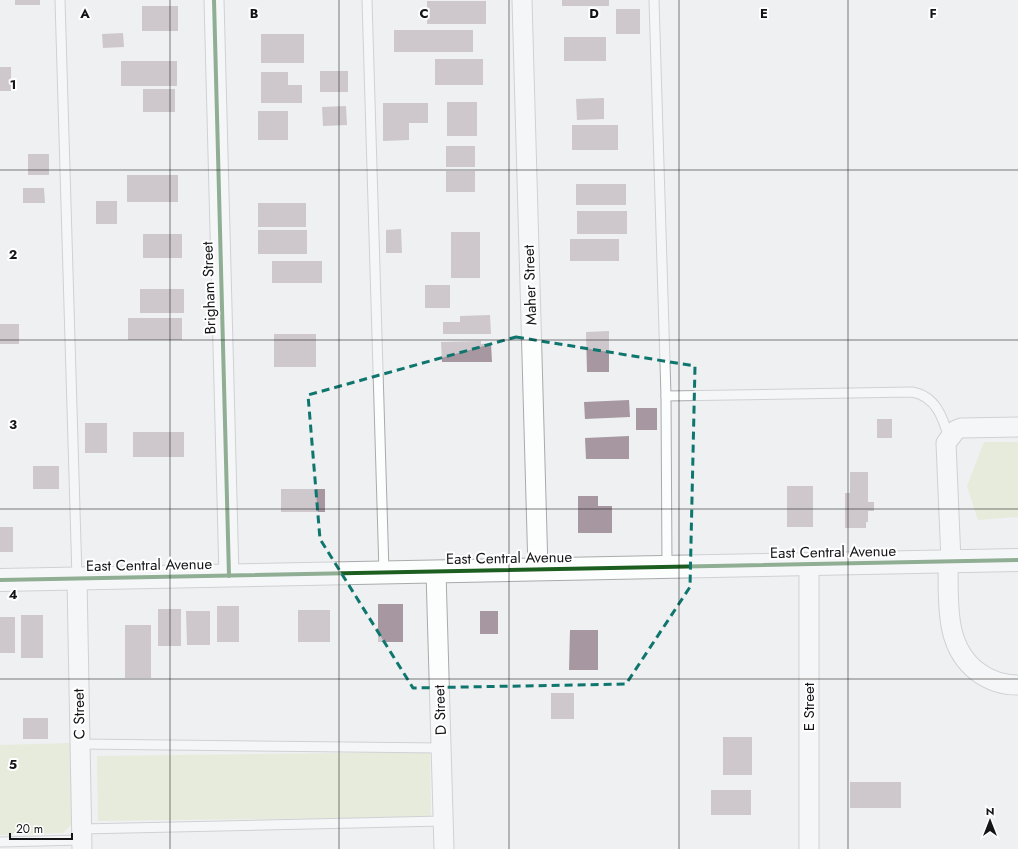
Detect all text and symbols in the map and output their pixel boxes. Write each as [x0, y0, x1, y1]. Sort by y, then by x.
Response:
text: A [79, 4, 90, 23]
text: B [250, 4, 259, 23]
text: C [419, 4, 429, 23]
text: D [589, 4, 599, 23]
text: E [760, 4, 768, 23]
text: F [929, 4, 937, 23]
text: 1 [10, 75, 16, 94]
street label: Brigham Street [196, 241, 222, 335]
street label: Maher Street [518, 244, 542, 326]
text: 2 [9, 245, 17, 264]
text: 3 [9, 415, 17, 434]
street label: East Central Avenue [770, 540, 897, 564]
street label: East Central Avenue [446, 546, 573, 570]
street label: East Central Avenue [86, 553, 213, 577]
text: 4 [8, 585, 18, 604]
street label: E Street [798, 682, 820, 731]
street label: D Street [428, 684, 452, 736]
street label: C Street [68, 688, 90, 739]
text: 5 [9, 755, 17, 774]
north arrow [970, 801, 1010, 841]
text: N [986, 803, 994, 819]
scale bar [10, 815, 72, 841]
text: 20 m [16, 820, 43, 838]

